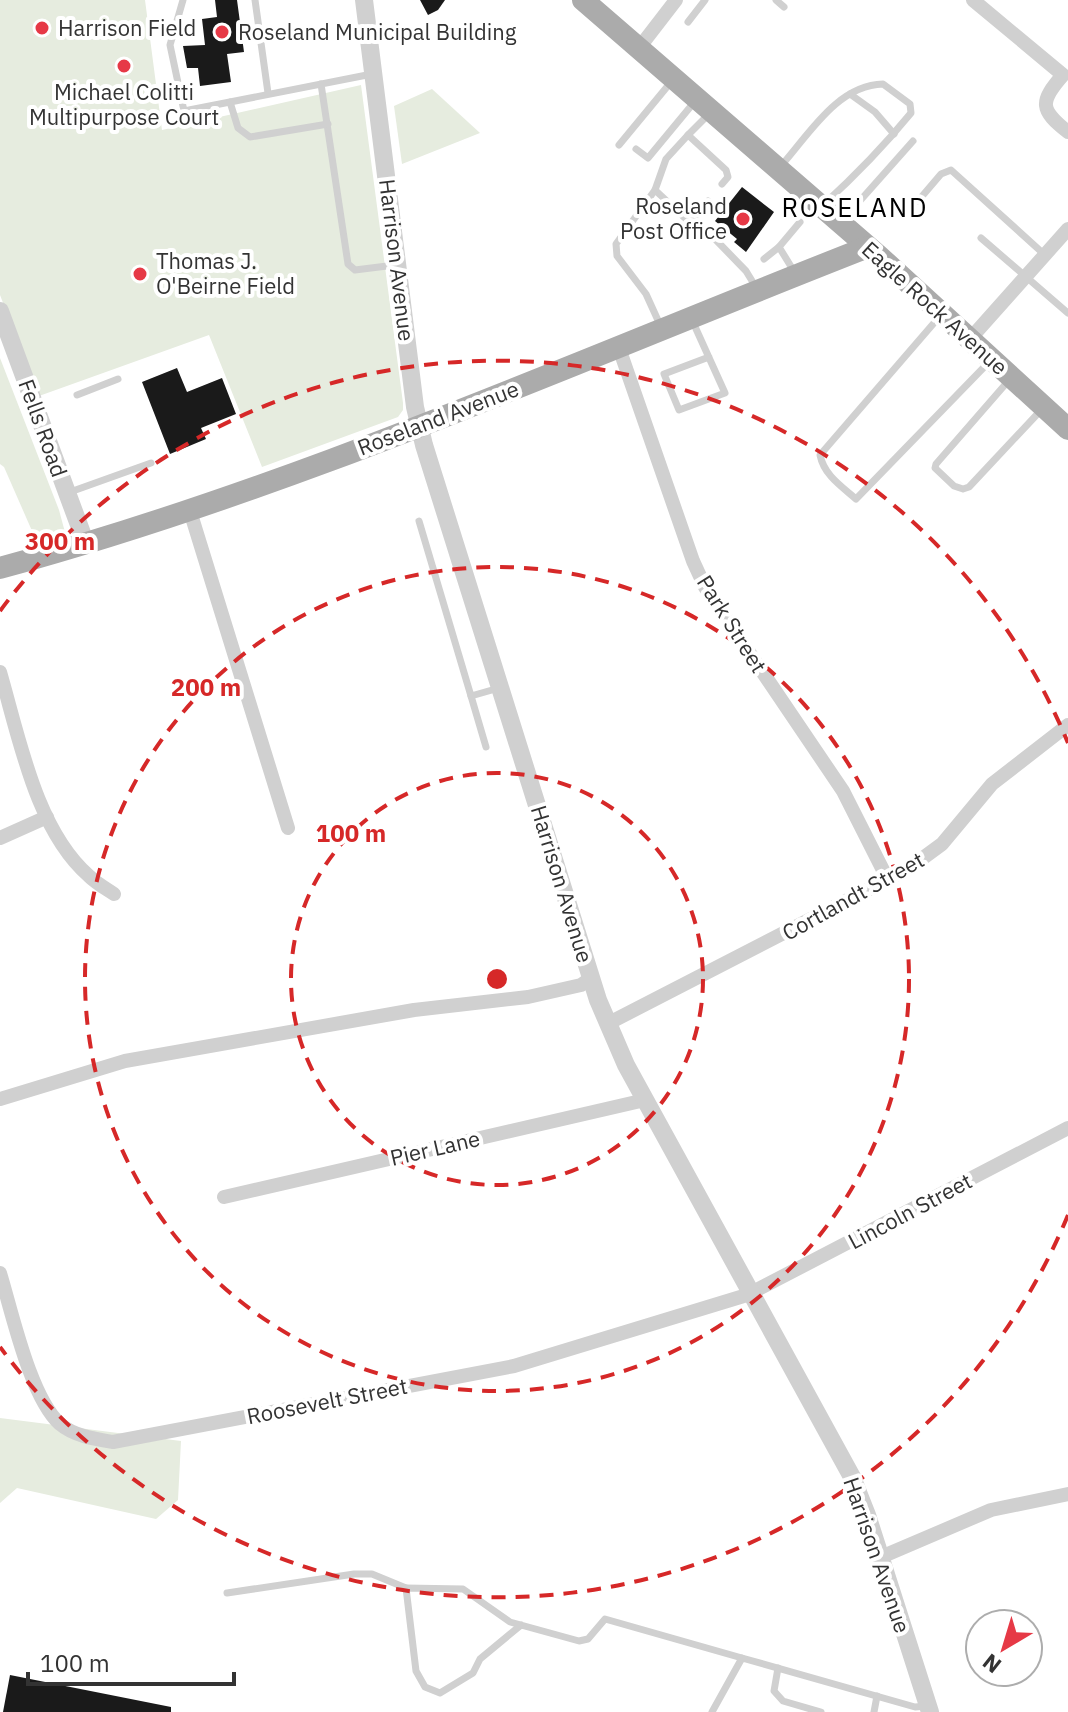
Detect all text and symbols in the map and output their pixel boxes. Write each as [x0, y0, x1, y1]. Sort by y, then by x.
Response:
place label: Harrison Field [58, 13, 196, 42]
place label: Roseland Municipal Building [238, 17, 517, 46]
marker: Harrison Field [33, 19, 51, 37]
marker: Roseland Municipal Building [213, 23, 231, 41]
marker: Michael Colitti Multipurpose Court [115, 57, 133, 75]
place label: Michael Colitti Multipurpose Court [29, 77, 219, 131]
street label: Harrison Avenue [373, 177, 422, 343]
district label: ROSELAND [781, 190, 929, 224]
place label: Roseland Post Office [620, 191, 727, 245]
marker: Roseland Post Office [734, 210, 752, 228]
street label: Eagle Rock Avenue [856, 234, 1014, 381]
place label: Thomas J. O'Beirne Field [156, 246, 295, 300]
marker: Thomas J. O'Beirne Field [131, 265, 149, 283]
street label: Roseland Avenue [353, 373, 523, 462]
street label: Fells Road [12, 375, 75, 481]
text: 300 m [25, 525, 95, 557]
street label: Park Street [691, 569, 774, 678]
text: 200 m [171, 671, 241, 703]
street label: Harrison Avenue [525, 802, 600, 966]
text: 100 m [316, 817, 386, 849]
street label: Cortlandt Street [777, 845, 929, 947]
centre of rings [483, 965, 511, 993]
street label: Pier Lane [387, 1123, 483, 1172]
street label: Lincoln Street [843, 1166, 977, 1255]
street label: Roosevelt Street [244, 1371, 410, 1430]
street label: Harrison Avenue [837, 1473, 918, 1637]
north arrow [964, 1608, 1044, 1688]
scale bar [28, 1636, 234, 1686]
text: 100 m [40, 1647, 110, 1679]
text: N [976, 1648, 1007, 1680]

